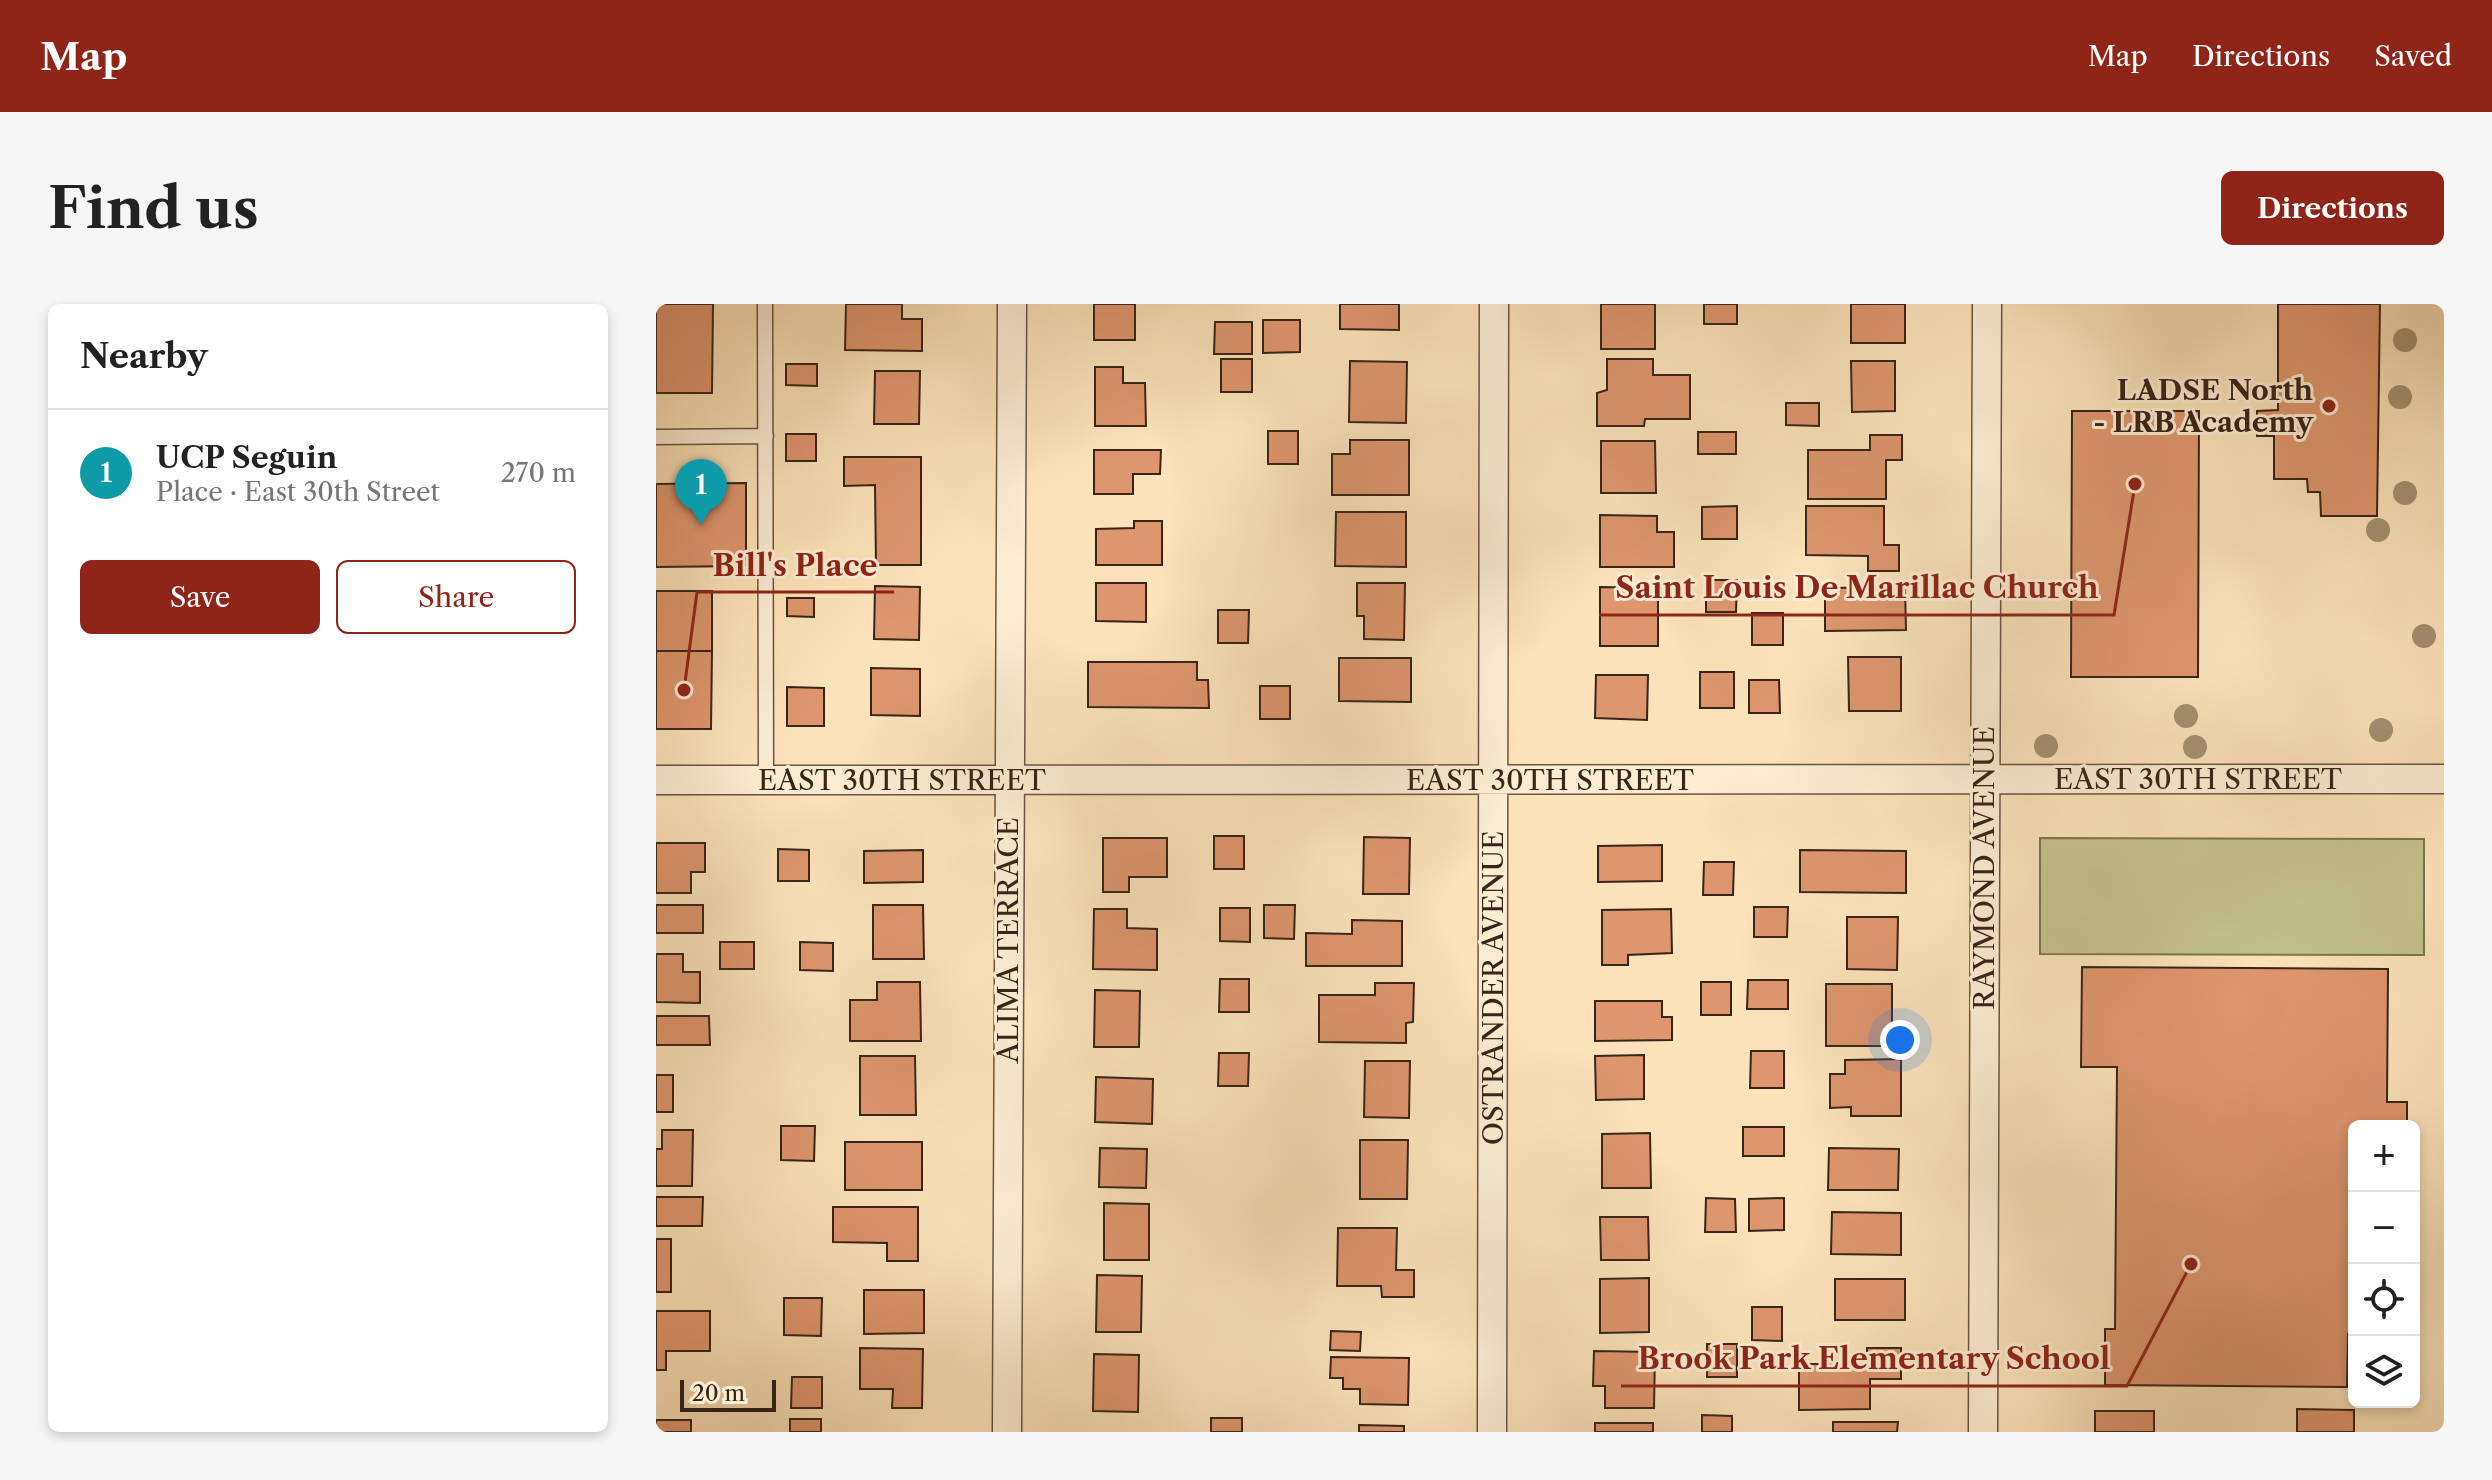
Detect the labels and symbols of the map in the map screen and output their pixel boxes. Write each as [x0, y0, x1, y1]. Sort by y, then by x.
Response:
place label: LADSE North - LRB Academy [2093, 373, 2314, 439]
marker: LADSE North - LRB Academy [2320, 397, 2338, 415]
pin: 1 [675, 459, 727, 525]
callout: Bill's Place [697, 538, 894, 592]
text: Bill's Place [713, 547, 878, 584]
callout: Saint Louis De Marillac Church [1599, 561, 2114, 615]
text: Saint Louis De Marillac Church [1615, 569, 2099, 606]
street label: RAYMOND AVENUE [1967, 726, 2001, 1010]
street label: EAST 30TH STREET [2054, 762, 2342, 796]
street label: EAST 30TH STREET [758, 763, 1046, 797]
street label: EAST 30TH STREET [1406, 763, 1694, 797]
street label: ALIMA TERRACE [991, 817, 1025, 1064]
street label: OSTRANDER AVENUE [1476, 831, 1510, 1145]
your location [1880, 1020, 1920, 1060]
callout: Brook Park Elementary School [1621, 1332, 2127, 1386]
text: Brook Park Elementary School [1638, 1340, 2110, 1377]
scale bar [680, 1376, 776, 1412]

